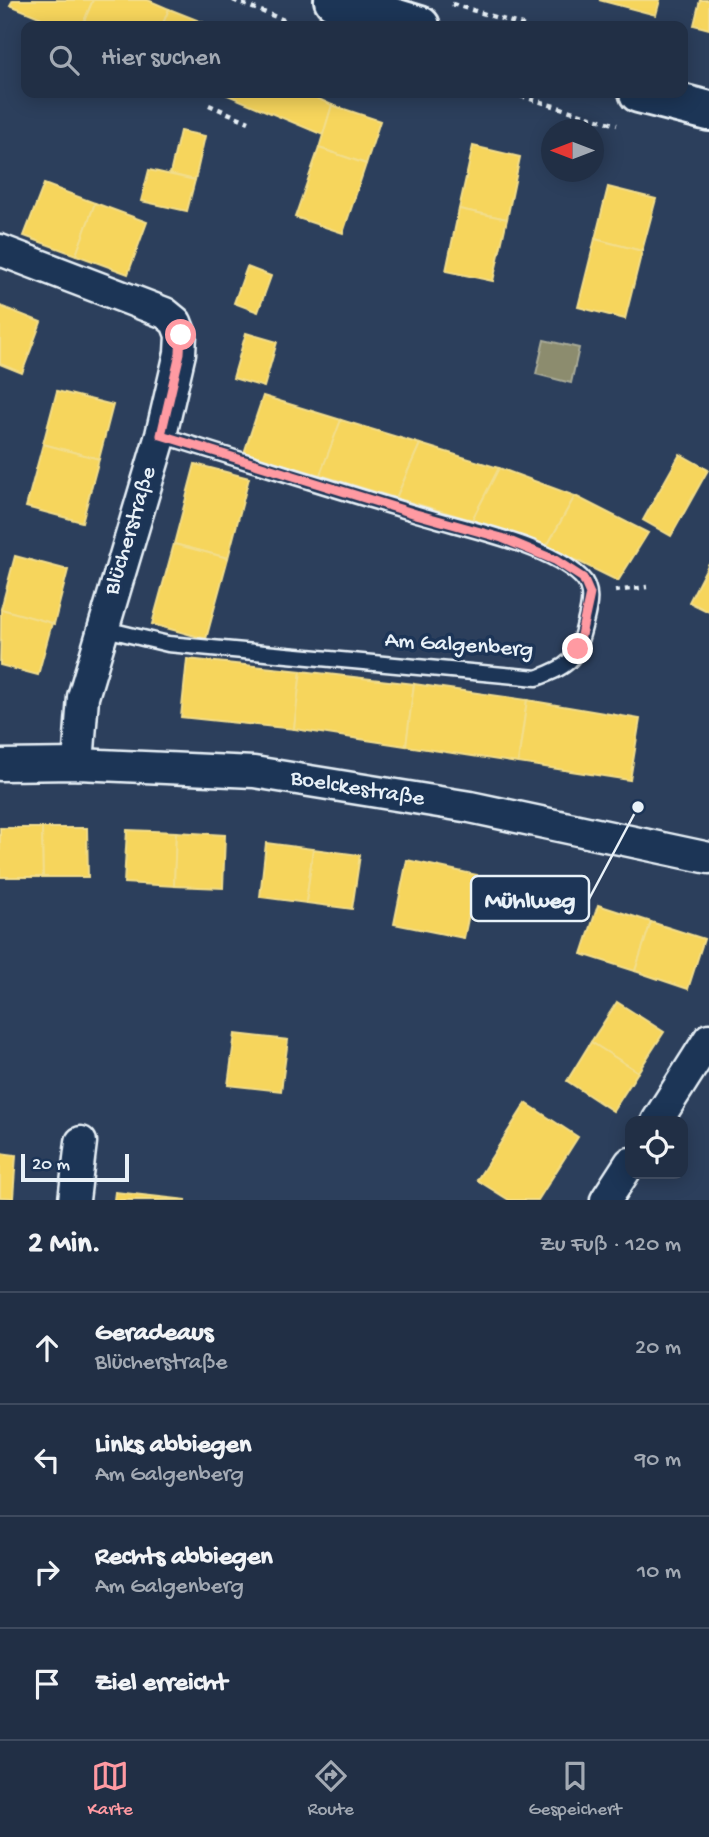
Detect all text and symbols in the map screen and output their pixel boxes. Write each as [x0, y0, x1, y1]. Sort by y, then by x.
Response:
search box [21, 21, 688, 98]
icon: search [45, 41, 83, 79]
text: Hier suchen [101, 44, 221, 75]
north arrow [541, 119, 604, 182]
route start [165, 319, 196, 350]
street label: Blücherstraße [98, 463, 164, 599]
street label: Am Galgenberg [384, 627, 534, 665]
route end [562, 633, 593, 664]
street label: Boelckestraße [288, 764, 428, 813]
callout: Mühlweg [471, 876, 589, 921]
text: Mühlweg [485, 888, 576, 917]
map controls [625, 1116, 688, 1179]
button: locate [625, 1116, 688, 1179]
scale bar [21, 1151, 130, 1183]
text: 20 m [32, 1154, 70, 1177]
text: 2 Min. [28, 1228, 101, 1263]
text: Zu Fuß · 120 m [540, 1232, 681, 1259]
text: Geradeaus [95, 1319, 213, 1350]
icon: ahead [28, 1329, 66, 1367]
text: 20 m [635, 1335, 681, 1362]
text: Blücherstraße [95, 1350, 227, 1377]
text: Links abbiegen [95, 1431, 251, 1462]
icon: left [28, 1441, 66, 1479]
text: 90 m [635, 1447, 681, 1474]
text: Am Galgenberg [95, 1462, 244, 1489]
text: Rechts abbiegen [95, 1543, 273, 1574]
icon: right [28, 1553, 66, 1591]
text: 10 m [637, 1559, 681, 1586]
text: Am Galgenberg [95, 1574, 244, 1601]
icon: arrive [28, 1665, 66, 1703]
text: Ziel erreicht [95, 1669, 227, 1700]
tab: Karte [87, 1757, 133, 1822]
tab: Route [307, 1757, 354, 1822]
tab: Gespeichert [529, 1757, 622, 1822]

